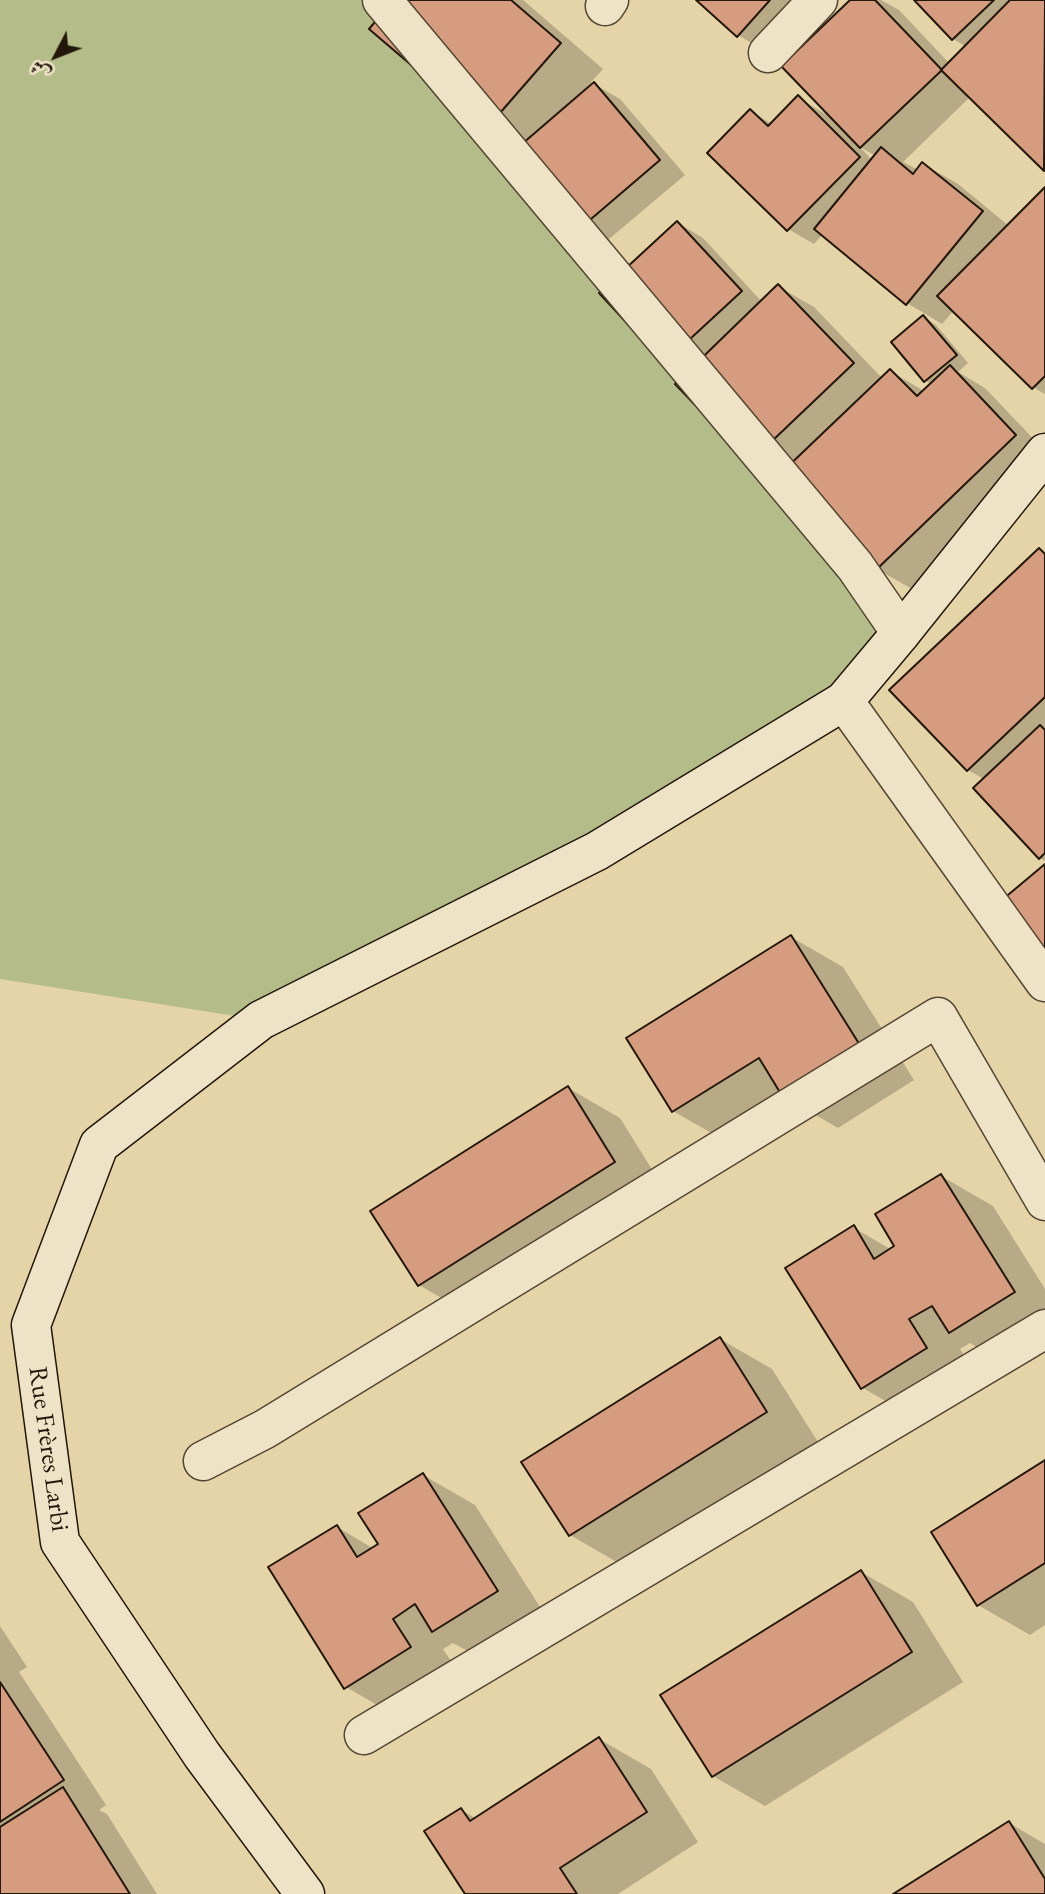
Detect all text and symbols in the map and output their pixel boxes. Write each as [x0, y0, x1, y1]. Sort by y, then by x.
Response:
north arrow [21, 21, 91, 91]
text: ش [24, 55, 56, 86]
street label: Rue Frères Larbi [21, 1365, 75, 1533]

